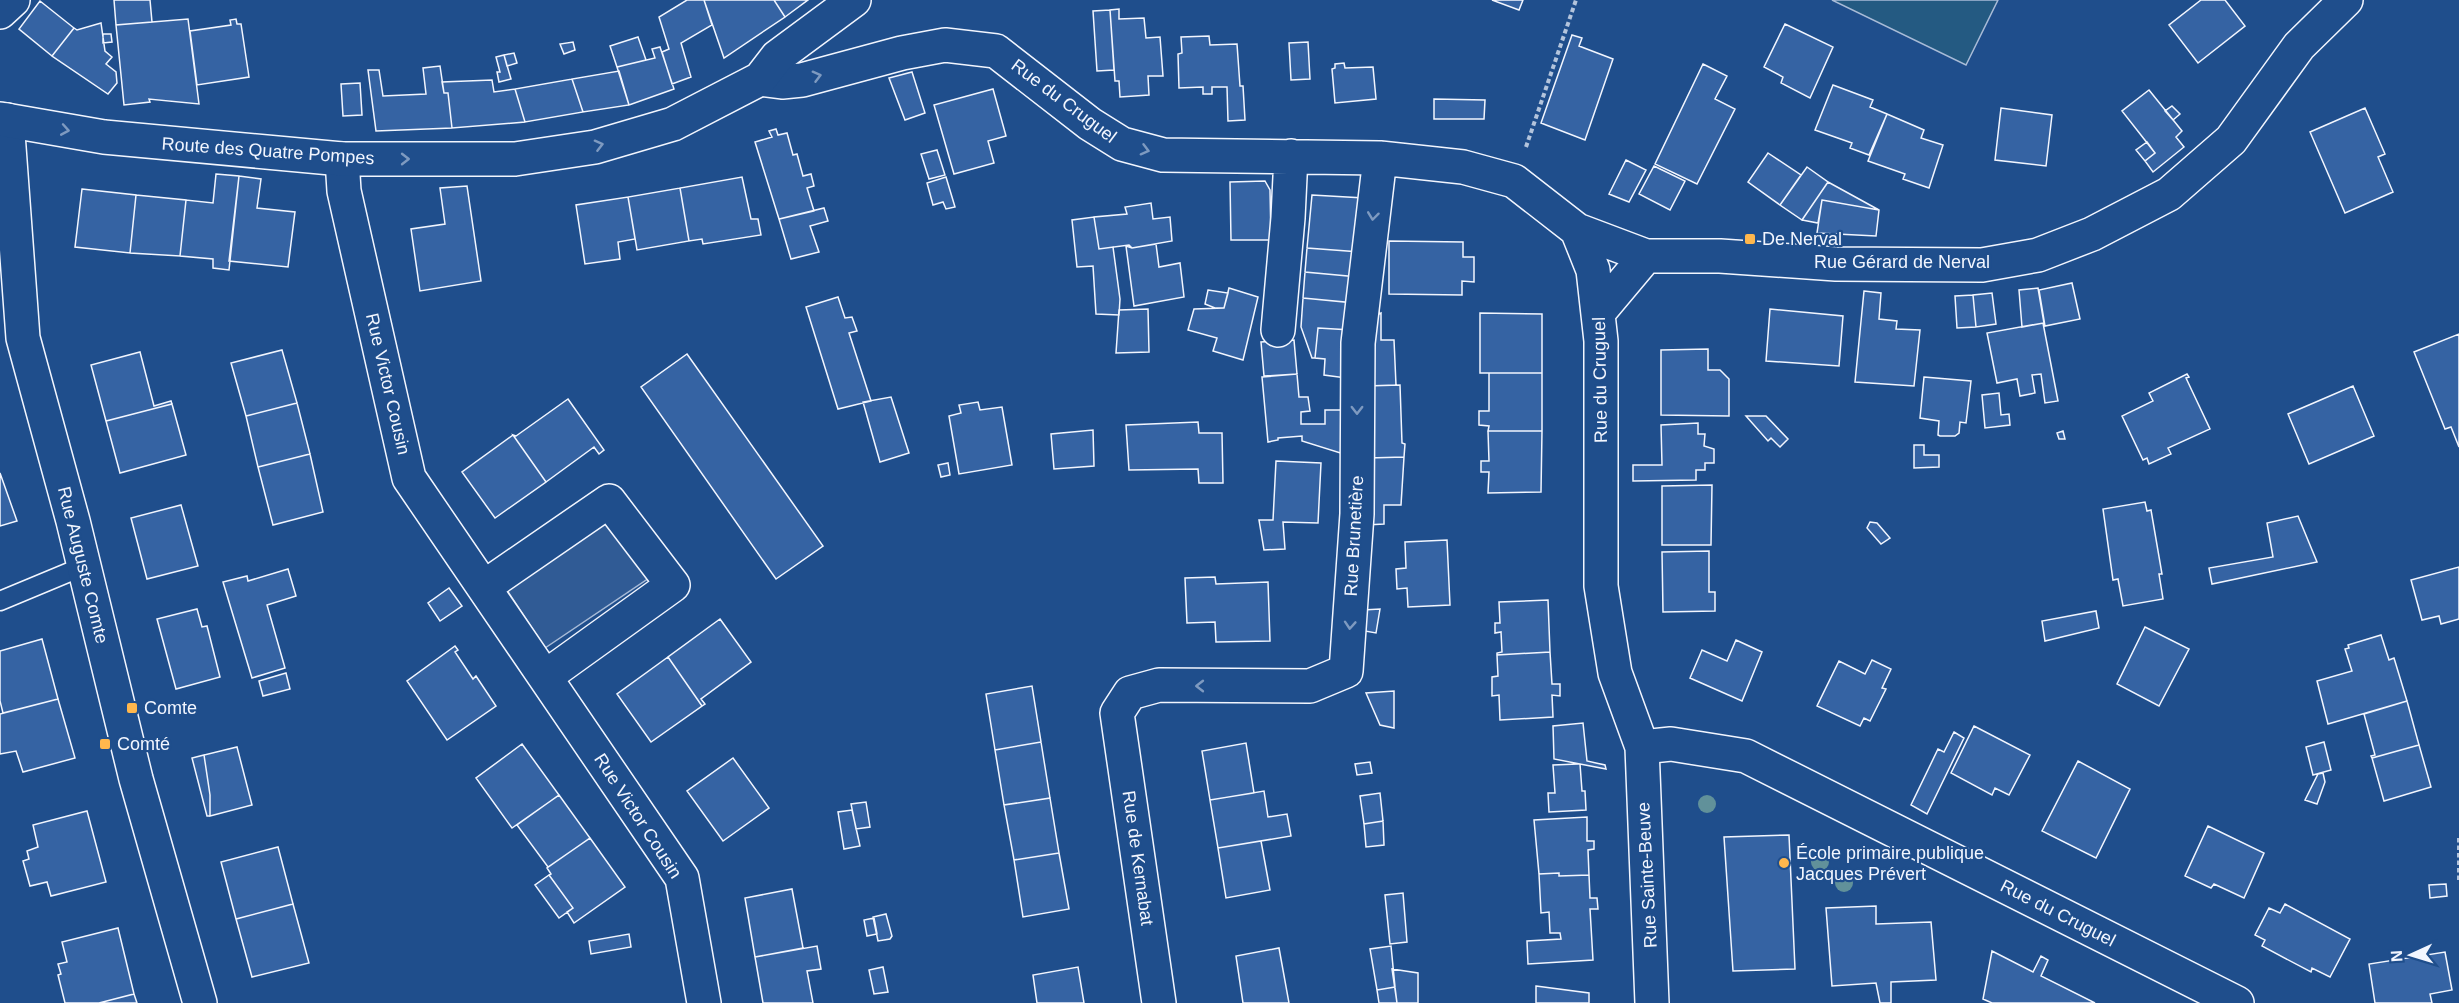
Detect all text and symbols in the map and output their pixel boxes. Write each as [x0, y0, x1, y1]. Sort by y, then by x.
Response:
street label: Rue du Cruguel [1008, 55, 1120, 147]
one-way arrow [812, 71, 822, 83]
one-way arrow [60, 124, 70, 136]
street label: Route des Quatre Pompes [161, 134, 375, 168]
one-way arrow [594, 139, 604, 152]
one-way arrow [1139, 143, 1149, 155]
one-way arrow [401, 153, 410, 165]
one-way arrow [1367, 211, 1380, 220]
place label: De Nerval [1762, 229, 1842, 249]
marker: De Nerval [1743, 232, 1757, 246]
street label: Rue Gérard de Nerval [1814, 252, 1990, 272]
street label: Rue Victor Cousin [362, 311, 414, 457]
street label: Rue du Cruguel [1589, 317, 1611, 443]
one-way arrow [1351, 405, 1364, 414]
street label: Rue Brunetière [1341, 475, 1367, 597]
street label: Rue Auguste Comte [54, 484, 112, 646]
one-way arrow [1343, 621, 1356, 630]
one-way arrow [1196, 680, 1205, 692]
place label: Comte [144, 698, 197, 718]
marker: Comte [125, 701, 139, 715]
place label: Comté [117, 734, 170, 754]
marker: Comté [98, 737, 112, 751]
street label: Rue Victor Cousin [590, 750, 686, 882]
street label: Rue de Kernabat [1119, 789, 1157, 927]
street label: Rue Sainte-Beuve [1633, 802, 1661, 948]
place label: École primaire publique Jacques Prévert [1796, 843, 1984, 884]
marker: École primaire publique Jacques Prévert [1777, 856, 1791, 870]
street label: Rue du Cruguel [1997, 875, 2119, 951]
north arrow [2381, 925, 2441, 985]
text: N [2388, 950, 2405, 962]

